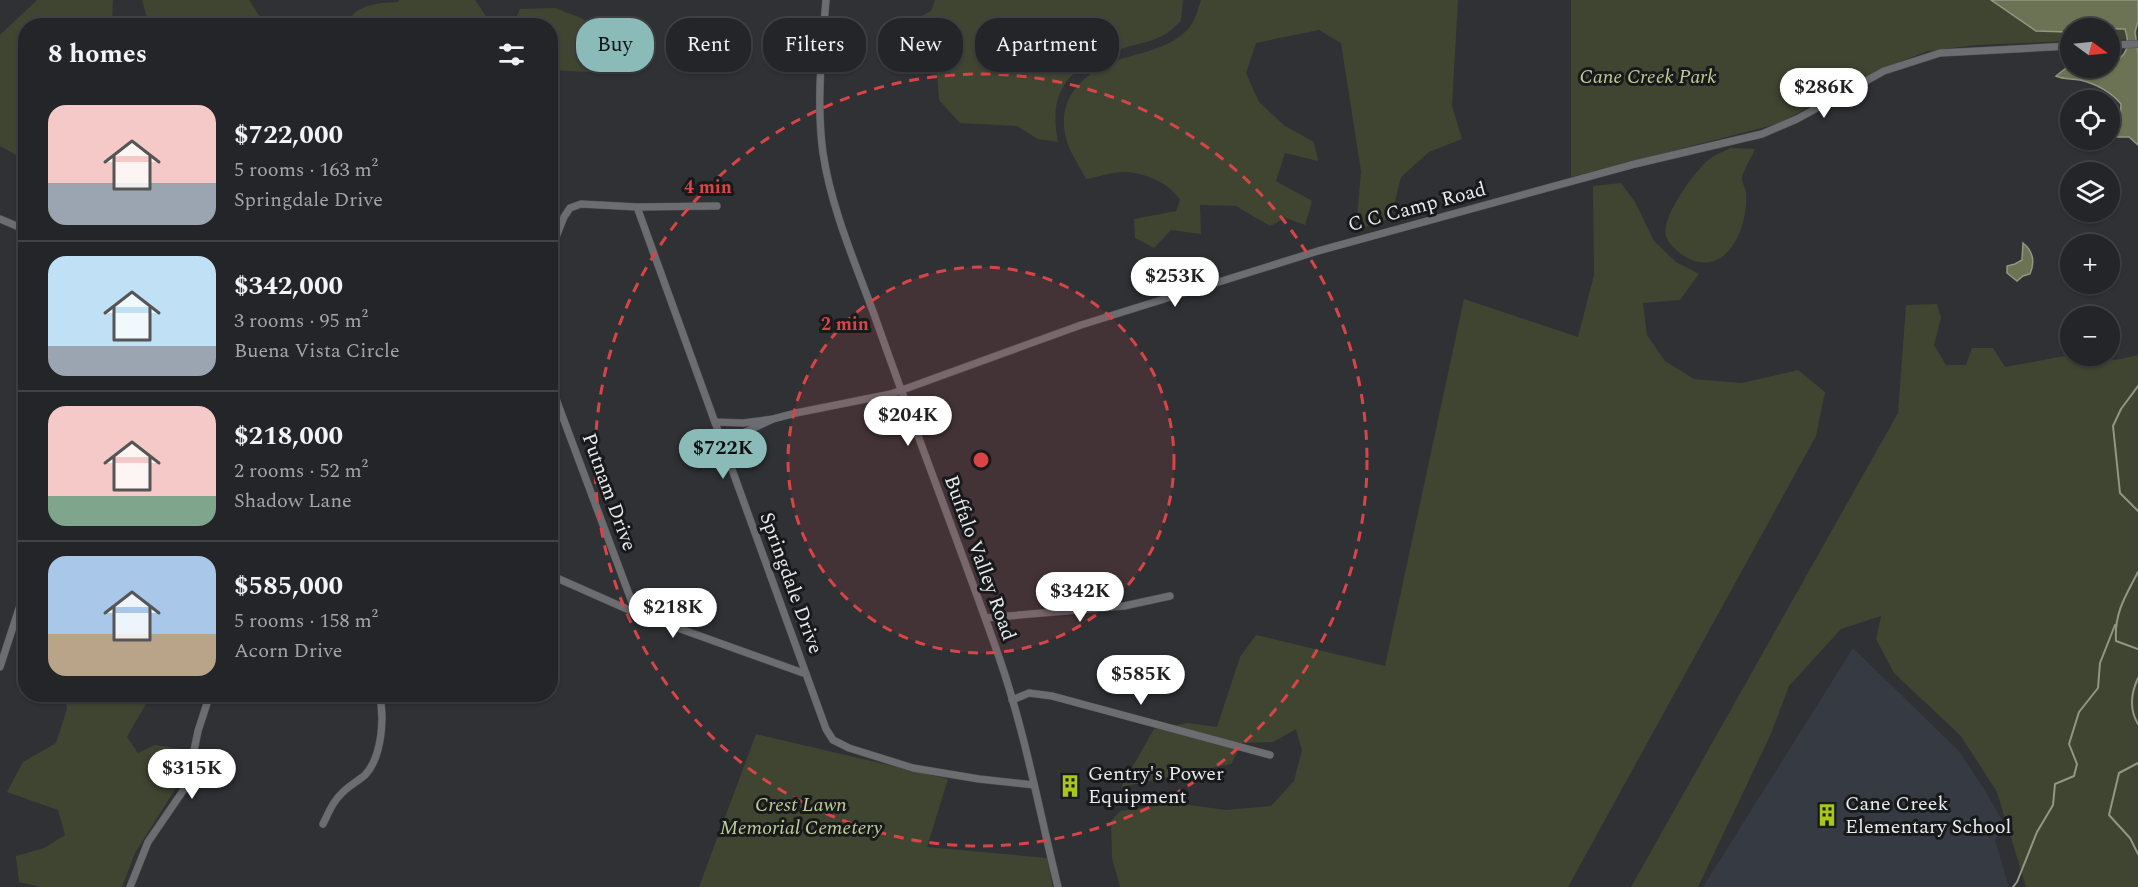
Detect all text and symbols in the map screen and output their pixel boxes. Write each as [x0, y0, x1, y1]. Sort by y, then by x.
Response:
chip: Buy [576, 18, 654, 72]
chip: Rent [666, 18, 751, 72]
chip: Filters [763, 18, 866, 72]
chip: New [878, 18, 963, 72]
chip: Apartment [975, 18, 1119, 72]
north arrow [2060, 18, 2120, 78]
map controls [2060, 18, 2120, 366]
text: 8 homes [48, 34, 147, 74]
icon: filters [495, 38, 528, 71]
park label: Cane Creek Park [1579, 62, 1717, 92]
pin: $286K [1782, 68, 1866, 119]
text: $286K [1794, 72, 1854, 102]
button: locate [2060, 90, 2120, 150]
text: $722,000 [234, 115, 343, 155]
icon: home [96, 129, 168, 201]
text: 5 rooms · 163 m² [234, 155, 378, 185]
button: layers [2060, 162, 2120, 222]
text: 4 min [684, 174, 732, 201]
street label: C C Camp Road [1345, 174, 1489, 240]
text: Springdale Drive [234, 185, 383, 215]
button: + [2060, 234, 2120, 294]
pin: $253K [1133, 257, 1217, 308]
text: $253K [1145, 261, 1205, 291]
text: $342,000 [234, 266, 343, 306]
icon: home [96, 280, 168, 352]
text: 3 rooms · 95 m² [234, 306, 368, 336]
button: − [2060, 306, 2120, 366]
text: 2 min [821, 311, 869, 338]
text: Buena Vista Circle [234, 336, 400, 366]
pin: $204K [866, 396, 950, 447]
text: $204K [878, 400, 938, 430]
text: $218,000 [234, 416, 343, 456]
street label: Putnam Drive [574, 429, 644, 555]
pin: $722K [681, 429, 765, 480]
icon: home [96, 430, 168, 502]
text: $722K [693, 433, 753, 463]
centre of rings [971, 450, 991, 470]
text: 2 rooms · 52 m² [234, 456, 368, 486]
street label: Buffalo Valley Road [936, 471, 1024, 645]
text: Shadow Lane [234, 486, 352, 516]
street label: Springdale Drive [751, 508, 831, 658]
text: $585,000 [234, 566, 343, 606]
pin: $342K [1038, 572, 1122, 623]
text: $342K [1050, 576, 1110, 606]
icon: home [96, 580, 168, 652]
pin: $218K [631, 588, 715, 639]
text: $218K [643, 592, 703, 622]
text: 5 rooms · 158 m² [234, 606, 378, 636]
text: Acorn Drive [234, 636, 343, 666]
pin: $585K [1099, 655, 1183, 706]
text: $585K [1111, 659, 1171, 689]
pin: $315K [150, 749, 234, 800]
text: $315K [162, 753, 222, 783]
place label: Gentry's Power Equipment [1088, 759, 1224, 812]
building icon: Gentry's Power Equipment [1057, 773, 1083, 799]
place label: Cane Creek Elementary School [1845, 789, 2011, 842]
park label: Crest Lawn Memorial Cemetery [720, 790, 882, 843]
building icon: Cane Creek Elementary School [1814, 802, 1840, 828]

